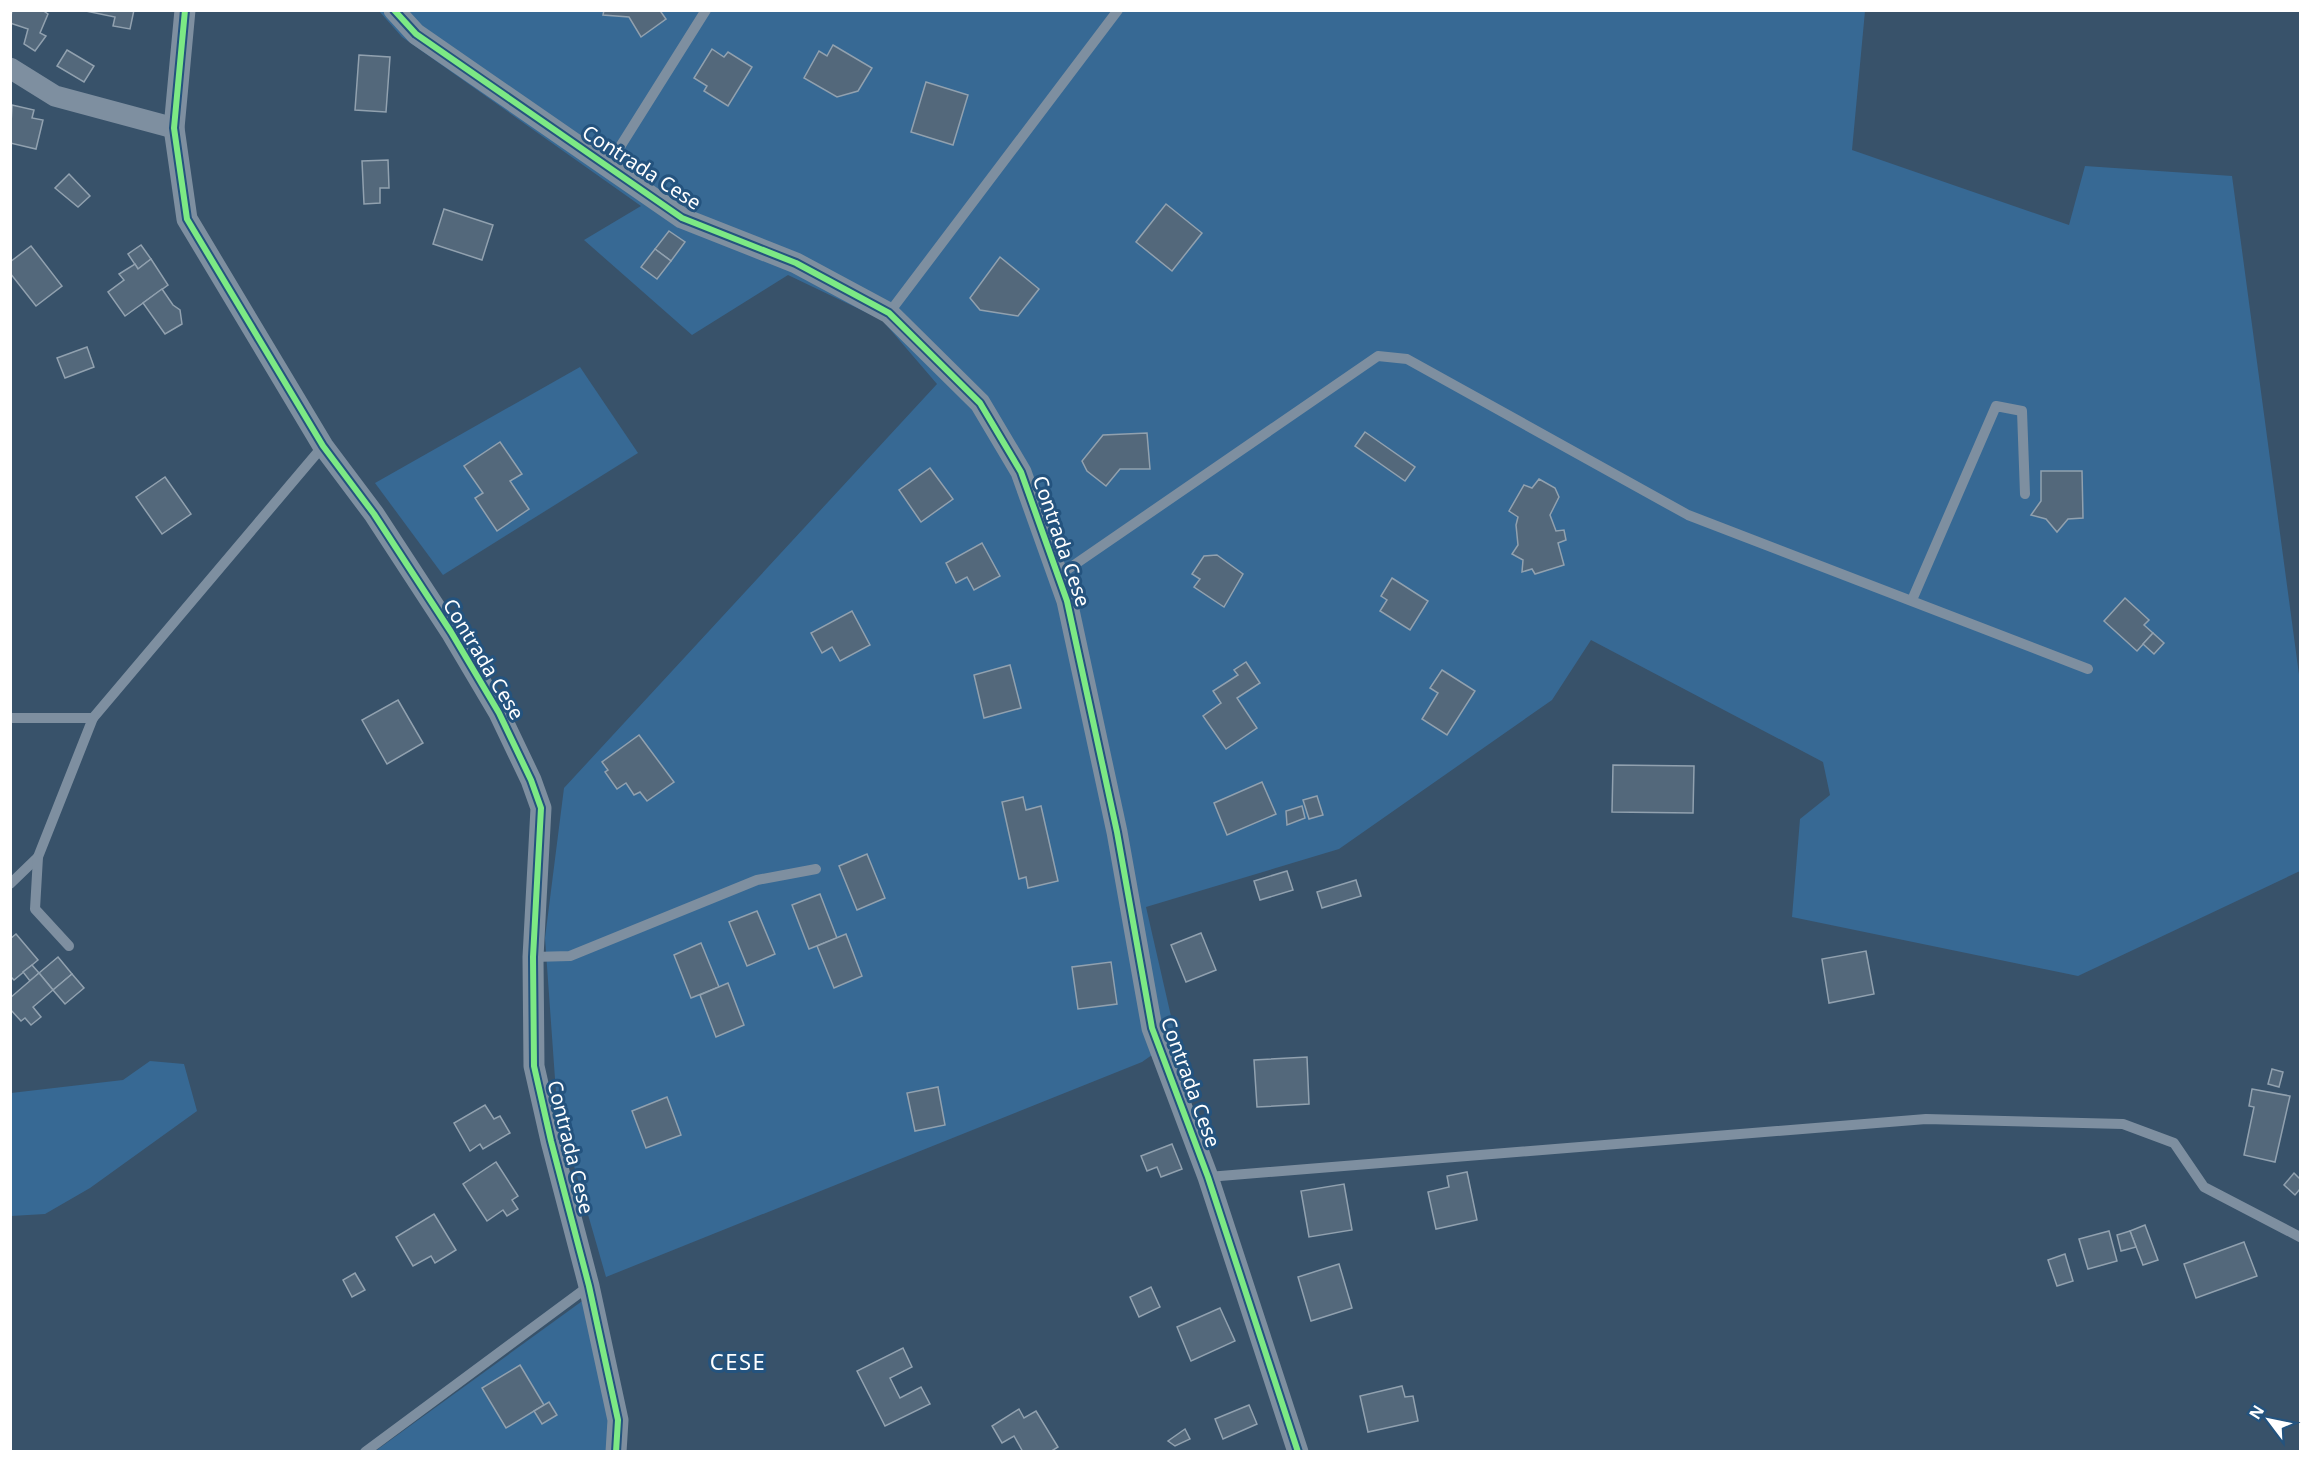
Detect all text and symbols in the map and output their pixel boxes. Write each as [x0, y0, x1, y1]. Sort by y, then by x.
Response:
street label: Contrada Cese [577, 118, 707, 216]
street label: Contrada Cese [1027, 472, 1097, 610]
street label: Contrada Cese [437, 593, 531, 725]
street label: Contrada Cese [1155, 1013, 1227, 1151]
street label: Contrada Cese [541, 1077, 601, 1217]
district label: CESE [710, 1346, 766, 1376]
north arrow [2239, 1390, 2299, 1450]
text: N [2244, 1401, 2269, 1423]

